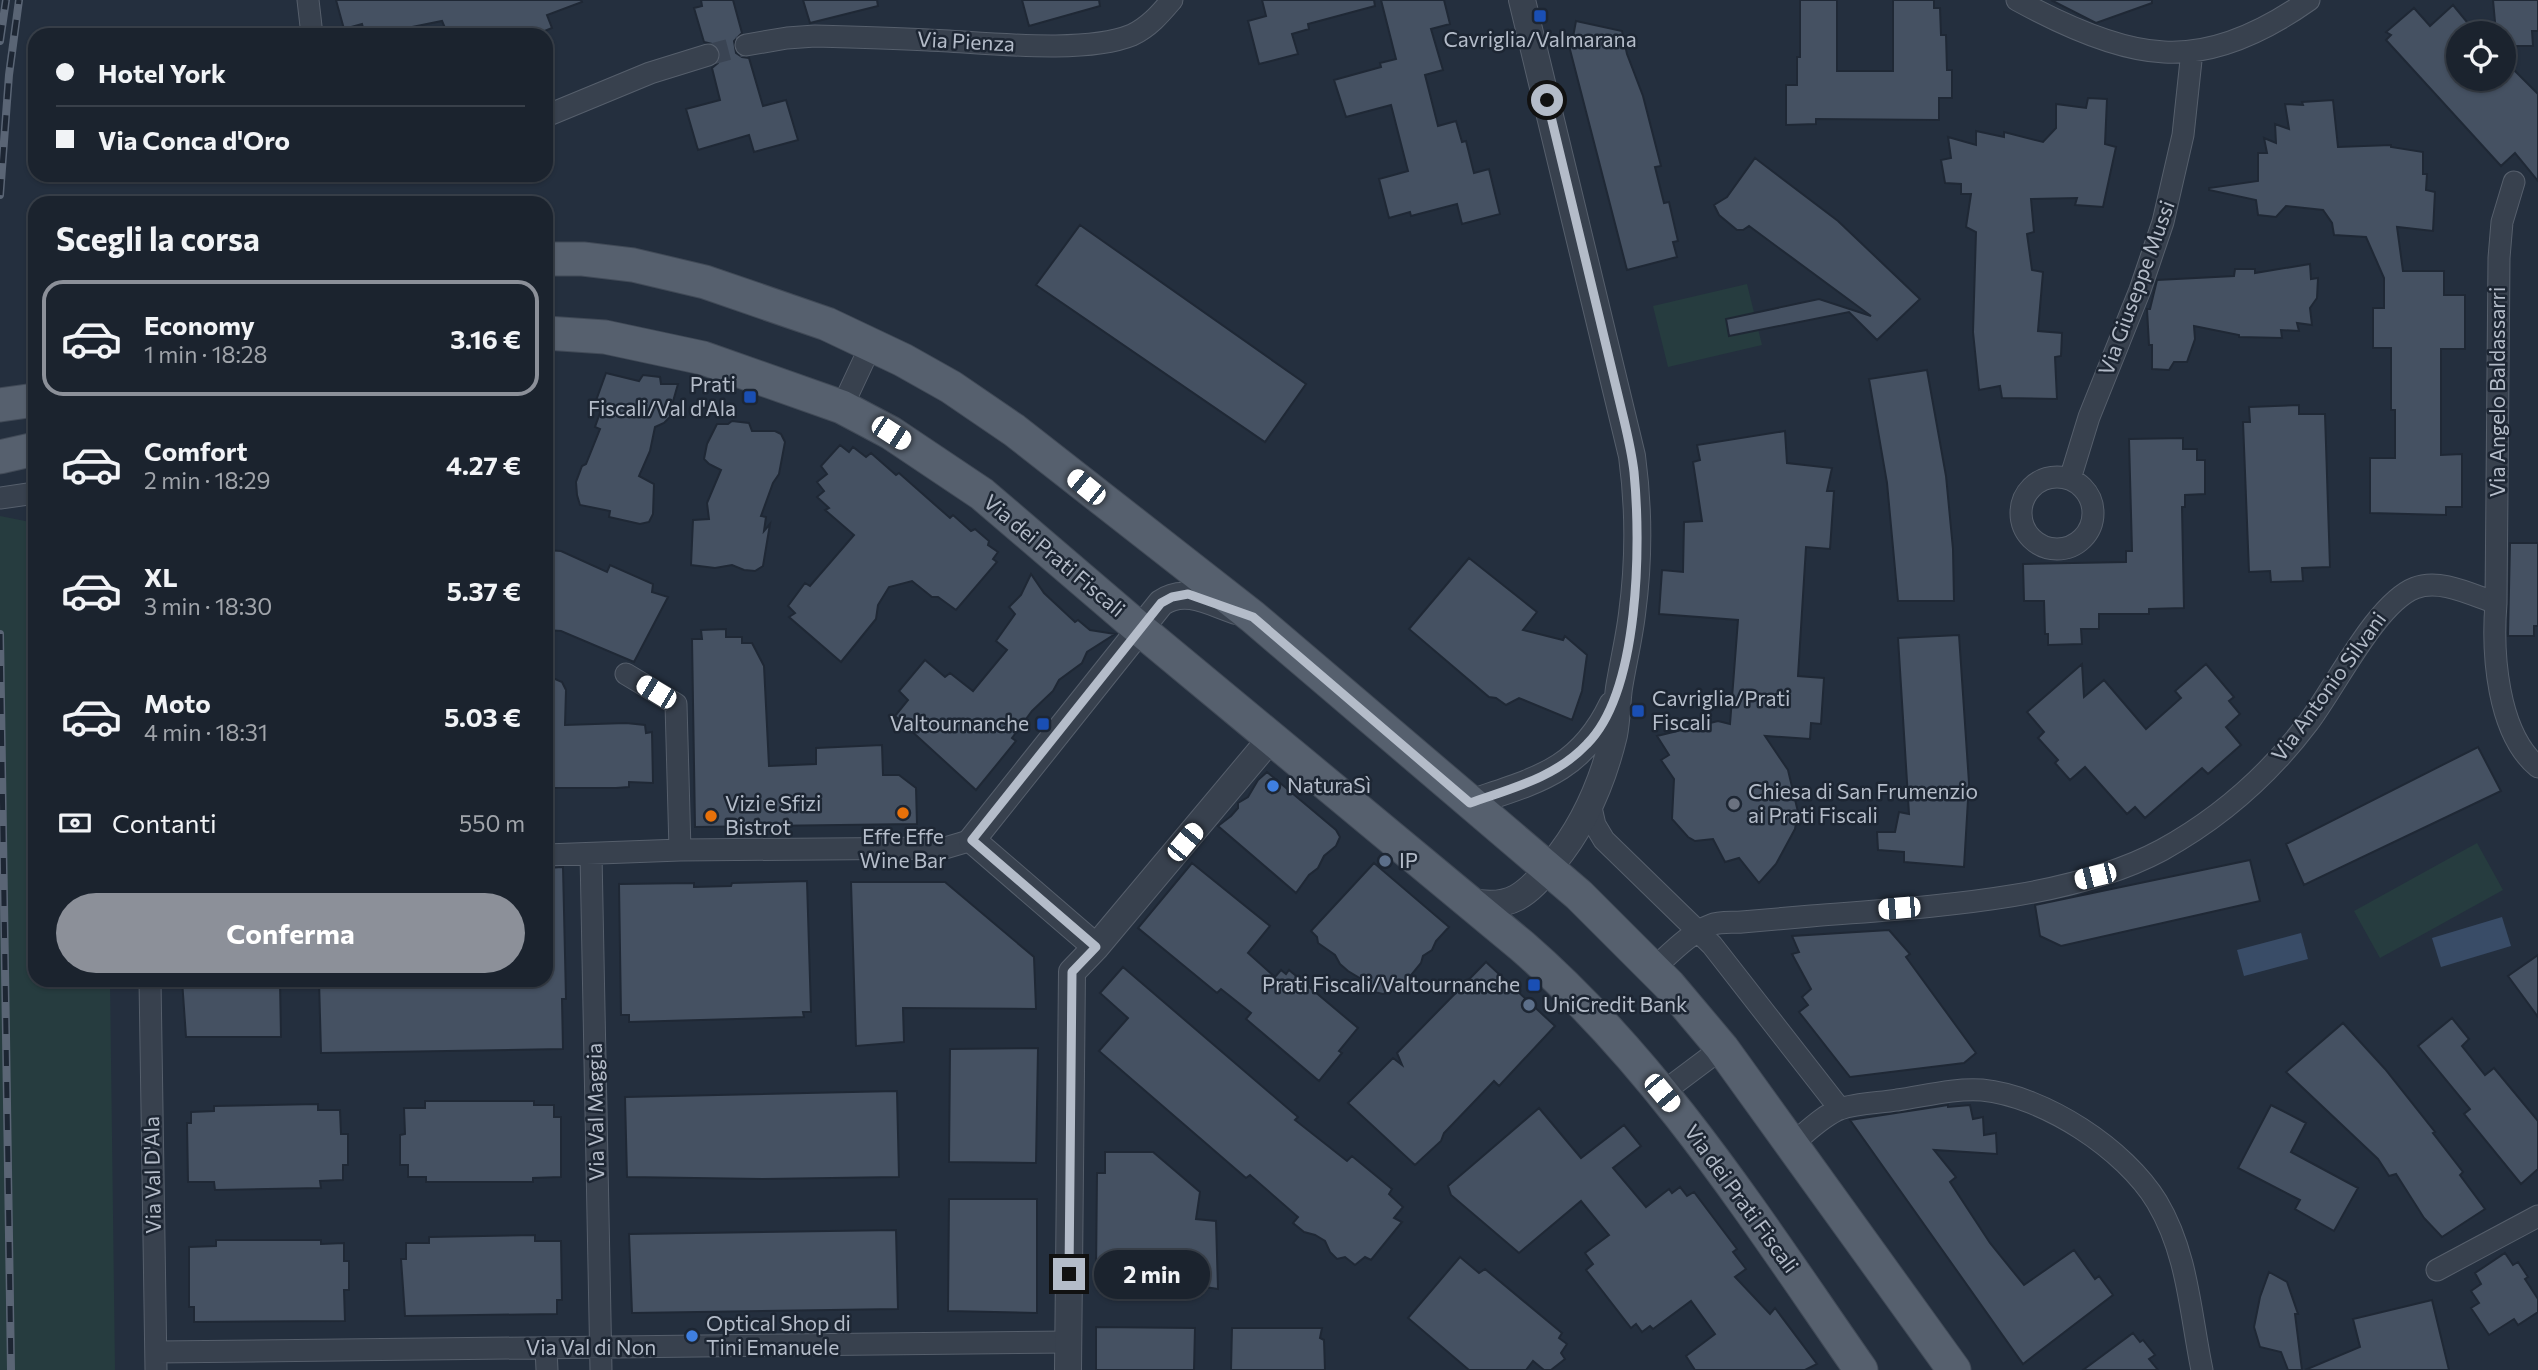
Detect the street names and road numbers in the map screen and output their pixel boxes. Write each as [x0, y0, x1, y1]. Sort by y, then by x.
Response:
street label: Via Pienza [917, 25, 1016, 56]
street label: Via Giuseppe Mussi [2092, 197, 2179, 378]
street label: Via Angelo Baldassarri [2484, 287, 2509, 497]
street label: Via dei Prati Fiscali [979, 488, 1131, 621]
street label: Via Antonio Silvani [2265, 607, 2390, 766]
street label: Via Val Maggia [581, 1043, 608, 1181]
street label: Via Val D'Ala [138, 1116, 165, 1234]
street label: Via dei Prati Fiscali [1680, 1119, 1804, 1277]
street label: Via Val di Non [526, 1334, 656, 1359]

